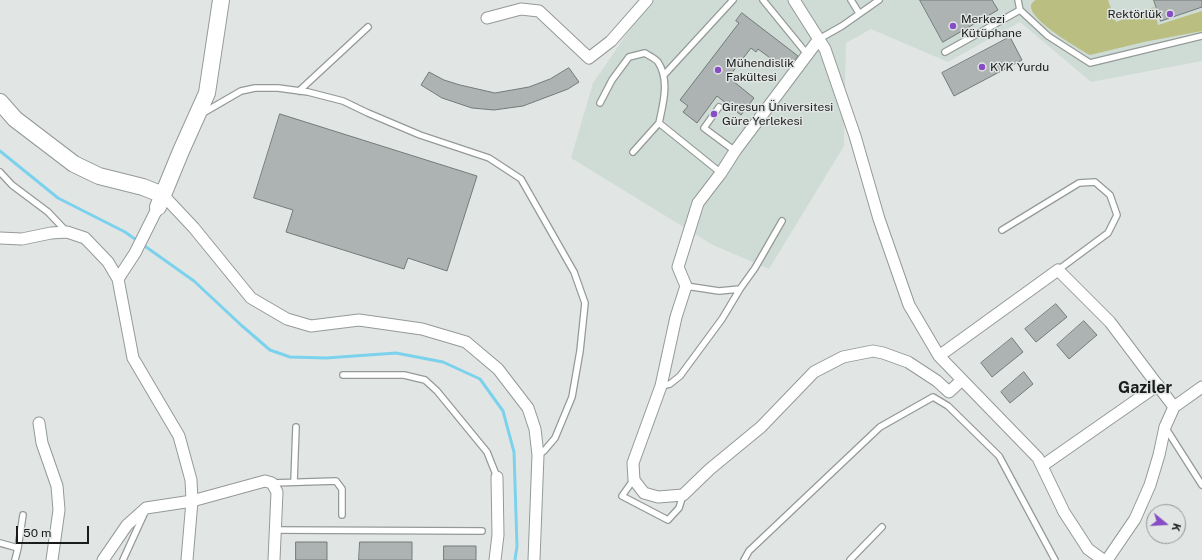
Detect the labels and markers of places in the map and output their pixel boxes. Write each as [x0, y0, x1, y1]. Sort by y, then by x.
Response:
place label: Rektörlük [1108, 7, 1162, 21]
marker: Rektörlük [1165, 9, 1175, 19]
place label: Merkezi Kütüphane [961, 12, 1022, 40]
marker: Merkezi Kütüphane [948, 21, 958, 31]
place label: Mühendislik Fakültesi [726, 56, 794, 84]
place label: KYK Yurdu [990, 60, 1049, 74]
marker: KYK Yurdu [977, 62, 987, 72]
marker: Mühendislik Fakültesi [713, 65, 723, 75]
place label: Giresun Üniversitesi Güre Yerlekesi [722, 100, 833, 128]
marker: Giresun Üniversitesi Güre Yerlekesi [709, 109, 719, 119]

